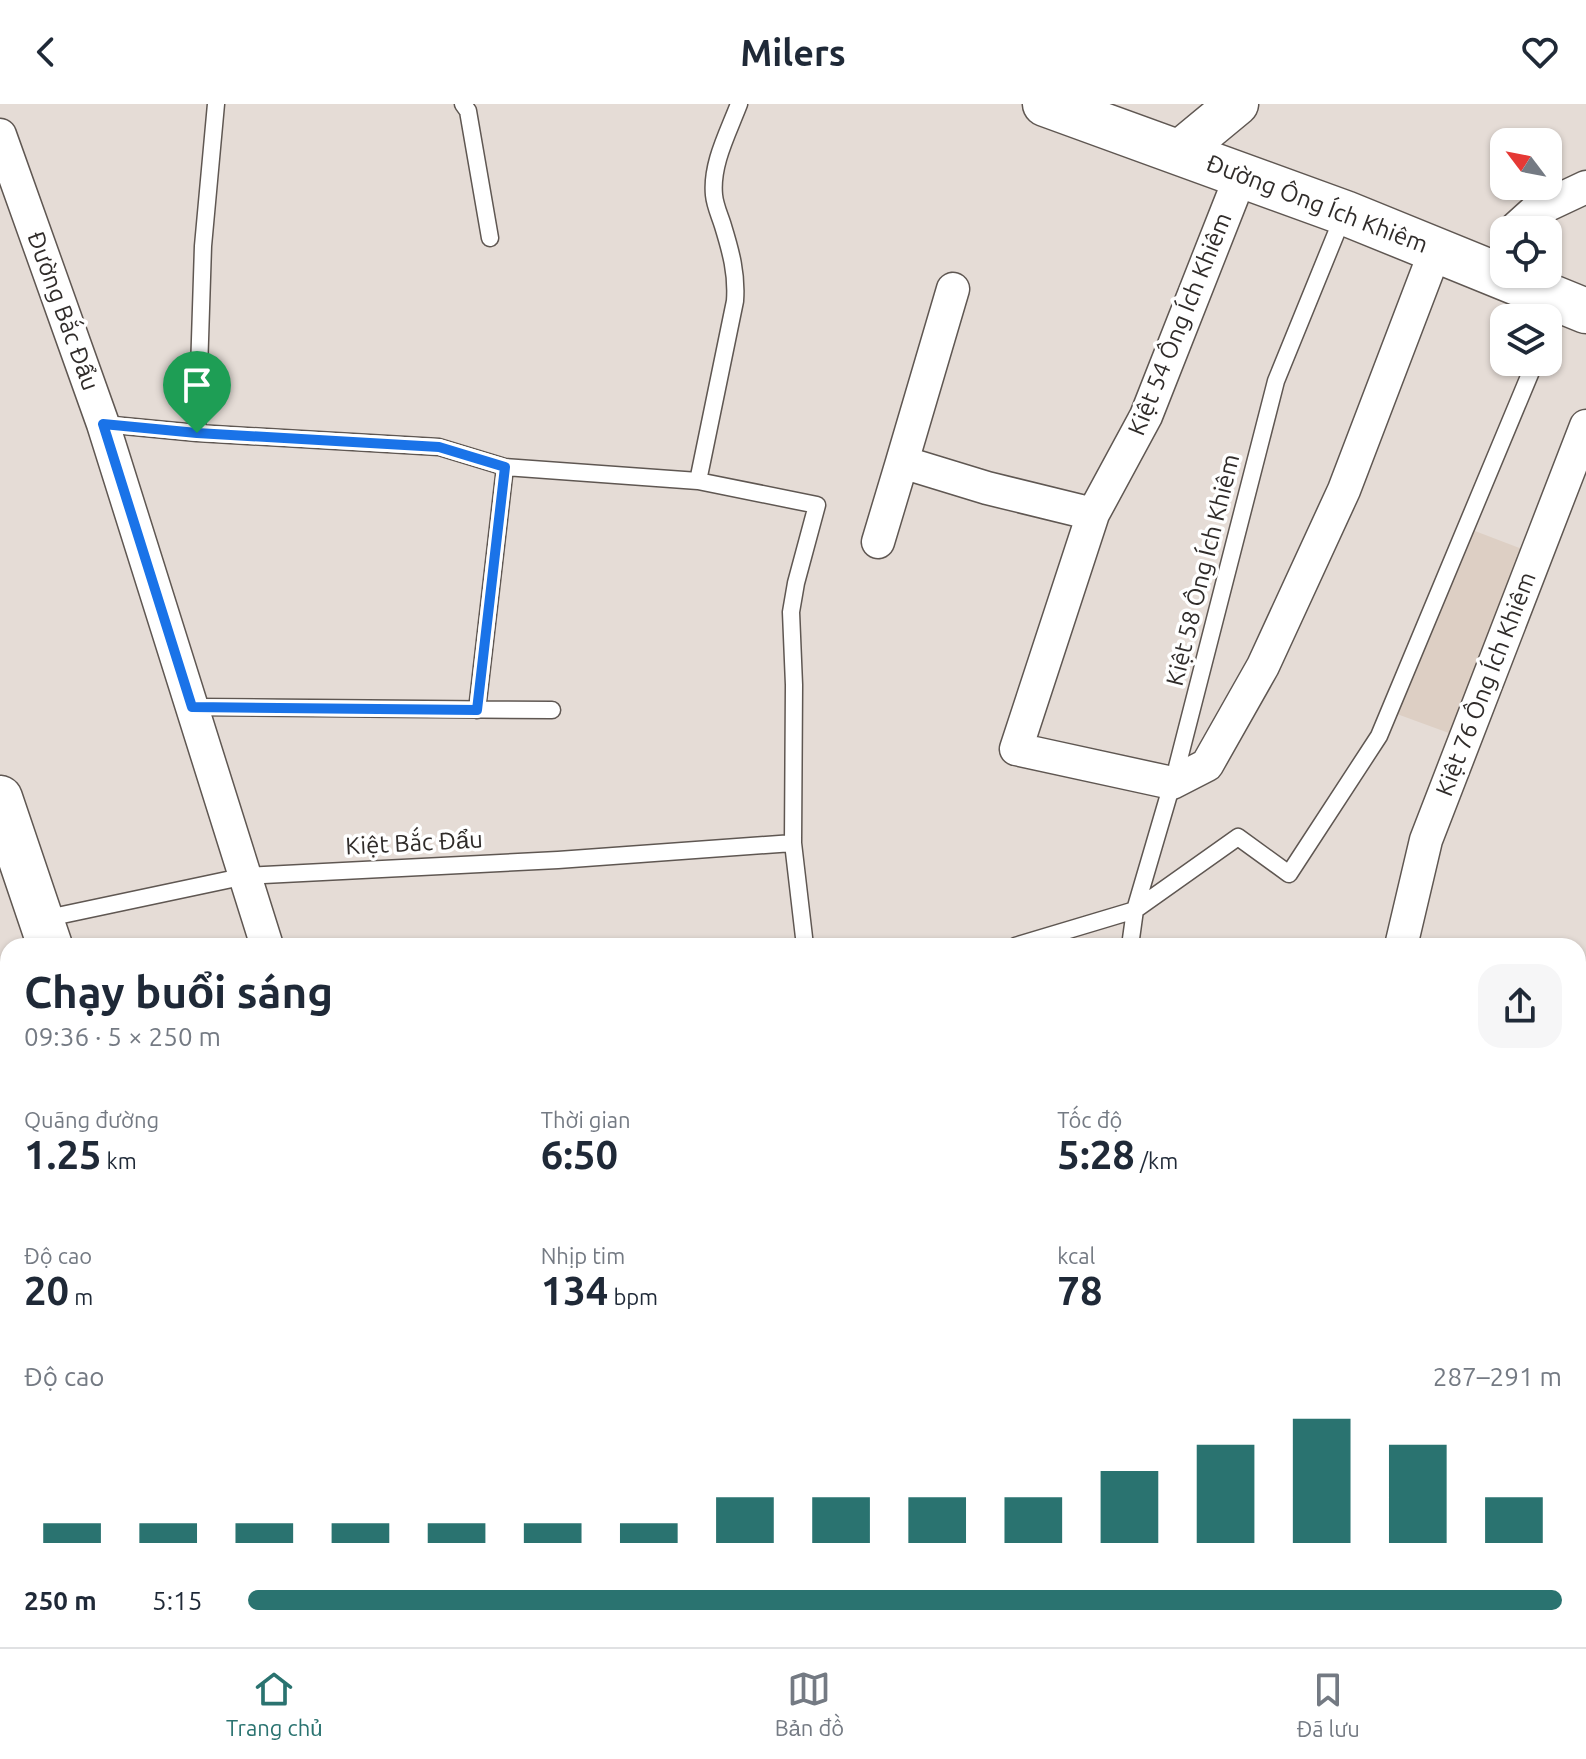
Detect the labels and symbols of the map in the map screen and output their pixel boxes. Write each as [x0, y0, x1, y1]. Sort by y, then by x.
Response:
north arrow [1490, 128, 1562, 200]
street label: Đường Ông Ích Khiêm [1203, 148, 1432, 258]
street label: Kiệt 54 Ông Ích Khiêm [1122, 208, 1237, 439]
street label: Đường Bắc Đẩu [22, 226, 108, 394]
pin [163, 351, 231, 433]
street label: Kiệt 58 Ông Ích Khiêm [1160, 451, 1244, 689]
street label: Kiệt 76 Ông Ích Khiêm [1429, 568, 1541, 800]
street label: Kiệt Bắc Đẩu [344, 822, 483, 860]

